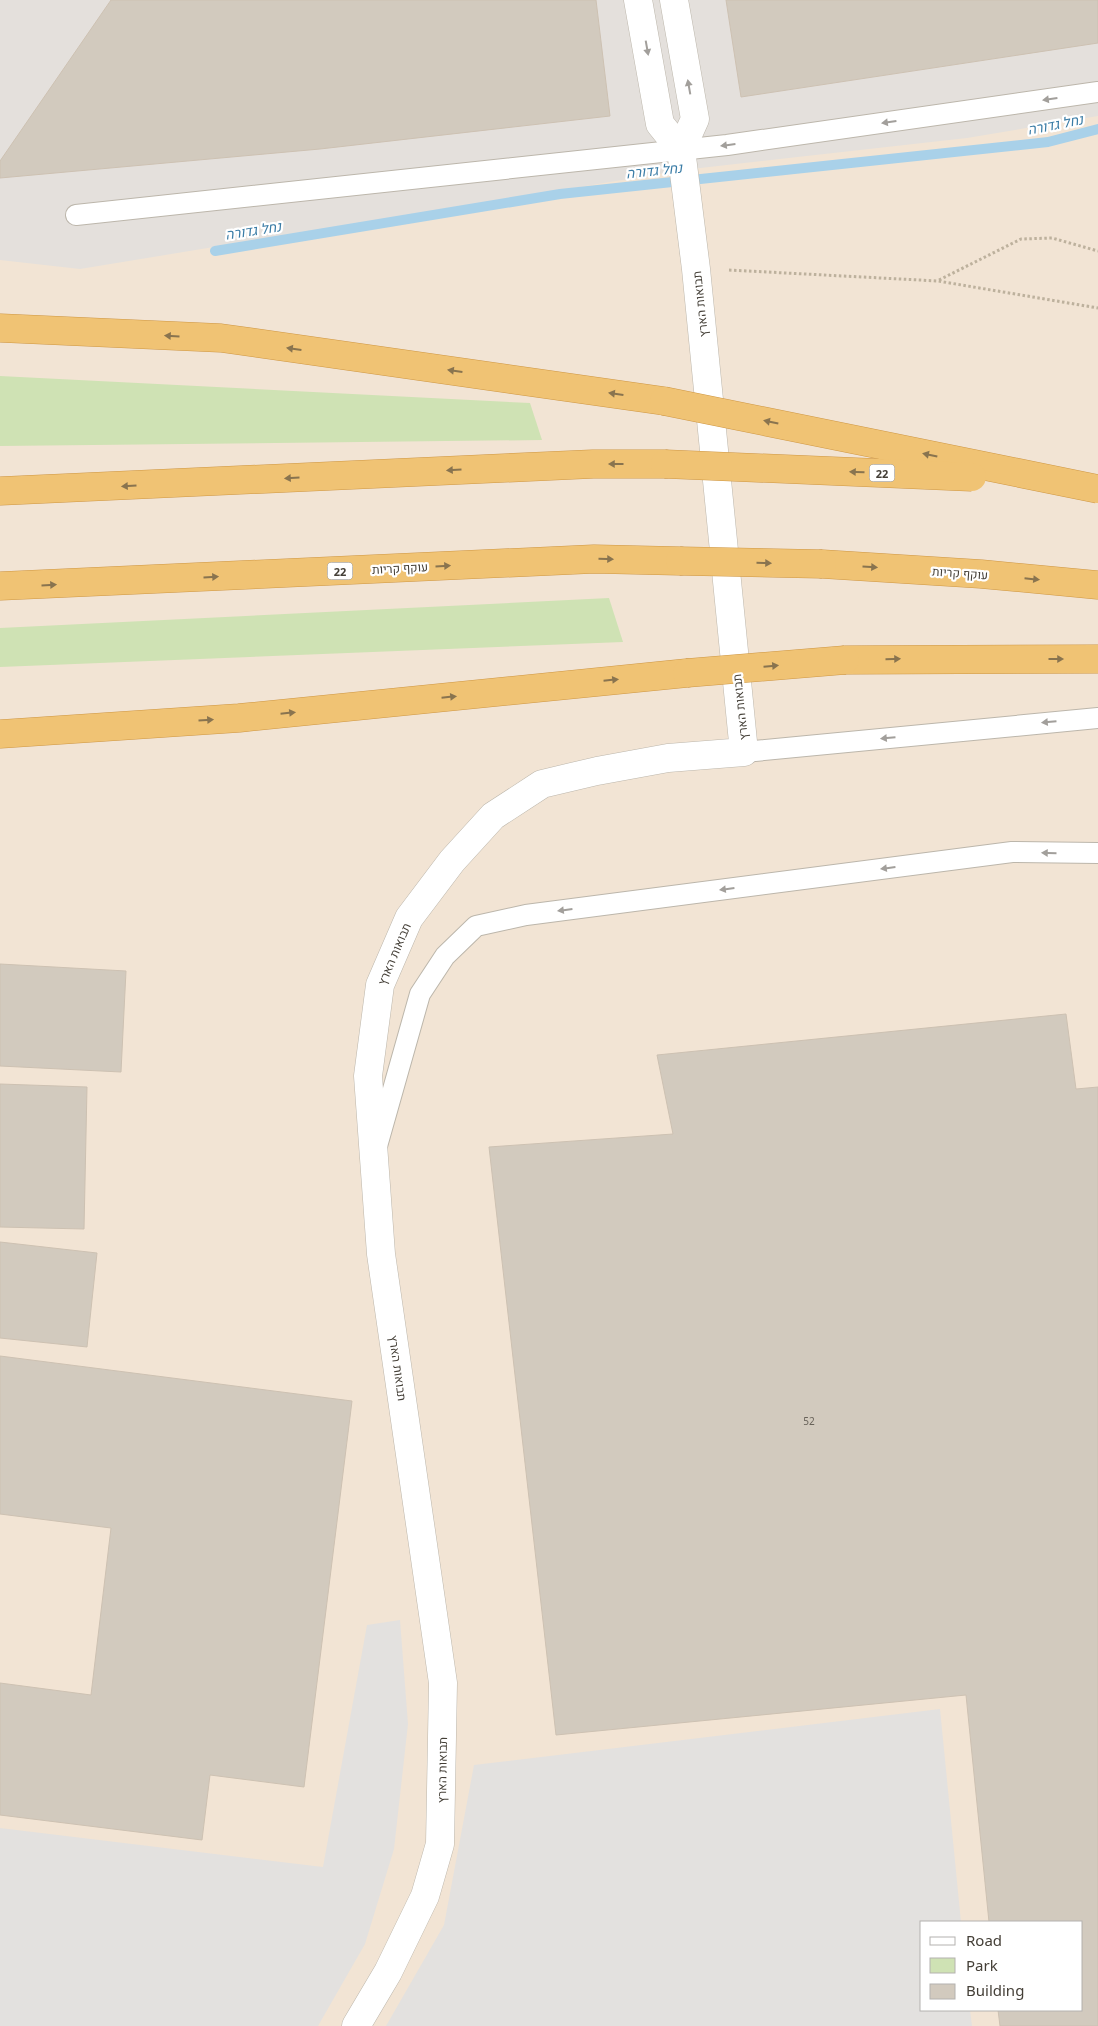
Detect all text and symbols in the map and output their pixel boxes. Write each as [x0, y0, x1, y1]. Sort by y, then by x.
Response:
one-way arrow [643, 40, 651, 56]
one-way arrow [685, 78, 693, 94]
one-way arrow [1041, 95, 1057, 103]
water label: נחל גדורה [1026, 109, 1085, 139]
one-way arrow [881, 118, 897, 126]
one-way arrow [720, 141, 736, 149]
water label: נחל גדורה [625, 158, 684, 182]
water label: נחל גדורה [224, 216, 283, 244]
street label: תבואות הארץ [688, 270, 712, 338]
one-way arrow [164, 332, 180, 340]
one-way arrow [286, 344, 302, 352]
one-way arrow [447, 367, 463, 375]
one-way arrow [608, 390, 624, 398]
one-way arrow [763, 418, 779, 426]
one-way arrow [923, 451, 938, 459]
one-way arrow [608, 460, 624, 468]
road number: 22 [870, 464, 894, 482]
one-way arrow [446, 467, 462, 475]
one-way arrow [849, 468, 865, 476]
one-way arrow [283, 474, 299, 482]
one-way arrow [121, 482, 137, 490]
one-way arrow [598, 556, 614, 564]
street label: עוקף קריות [371, 558, 429, 578]
one-way arrow [756, 559, 772, 567]
road number: 22 [328, 562, 352, 580]
one-way arrow [436, 562, 452, 570]
street label: עוקף קריות [931, 563, 989, 583]
one-way arrow [862, 564, 878, 572]
one-way arrow [203, 573, 219, 581]
one-way arrow [1025, 575, 1041, 583]
one-way arrow [41, 581, 57, 589]
one-way arrow [886, 655, 902, 663]
one-way arrow [1048, 655, 1064, 663]
one-way arrow [763, 662, 779, 670]
street label: תבואות הארץ [728, 673, 752, 741]
one-way arrow [603, 676, 619, 684]
one-way arrow [442, 693, 458, 701]
one-way arrow [280, 709, 296, 717]
one-way arrow [198, 716, 214, 724]
one-way arrow [1041, 718, 1057, 726]
one-way arrow [879, 734, 895, 742]
one-way arrow [1041, 849, 1057, 857]
one-way arrow [879, 864, 895, 872]
one-way arrow [718, 885, 734, 893]
one-way arrow [557, 906, 573, 914]
street label: תבואות הארץ [373, 920, 415, 988]
street label: תבואות הארץ [385, 1334, 411, 1402]
house number: 52 [803, 1414, 815, 1428]
street label: תבואות הארץ [433, 1737, 451, 1803]
legend [920, 1921, 1083, 2011]
text: Road [966, 1930, 1002, 1950]
text: Park [966, 1955, 998, 1975]
text: Building [966, 1980, 1024, 2000]

